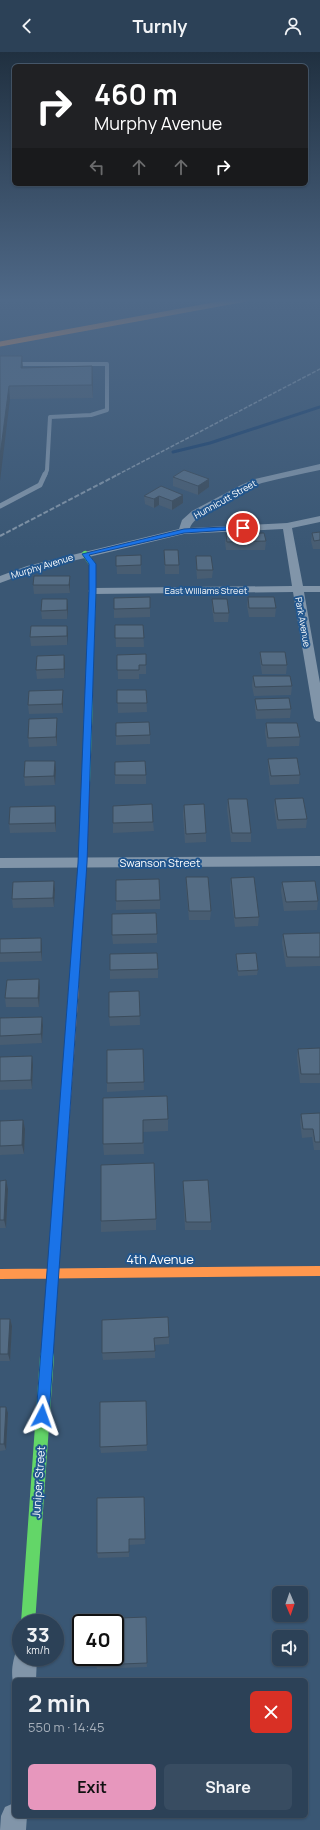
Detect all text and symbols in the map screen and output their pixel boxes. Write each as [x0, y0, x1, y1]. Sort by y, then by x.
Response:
text: Turnly [133, 14, 187, 38]
icon: back [16, 15, 38, 37]
icon: person [282, 15, 304, 37]
text: 460 m [94, 75, 178, 113]
icon: right [28, 80, 80, 132]
text: Murphy Avenue [94, 111, 222, 135]
icon: left [86, 156, 108, 178]
icon: ahead [128, 156, 150, 178]
icon: ahead [170, 156, 192, 178]
icon: right [212, 156, 234, 178]
street label: Hunnicutt Street [191, 476, 259, 522]
pin [226, 511, 260, 545]
icon: arrive [232, 517, 254, 539]
street label: Murphy Avenue [9, 550, 75, 582]
street label: East Williams Street [165, 584, 248, 597]
street label: Park Avenue [292, 596, 314, 648]
street label: Swanson Street [120, 855, 200, 870]
street label: 4th Avenue [126, 1250, 194, 1268]
position arrow [21, 1395, 63, 1437]
street label: Juniper Street [28, 1445, 48, 1519]
north arrow [272, 1586, 308, 1622]
map controls [272, 1586, 308, 1666]
speed limit sign: 40 [72, 1614, 124, 1666]
text: 33 [26, 1621, 50, 1648]
button: sound [272, 1630, 308, 1666]
text: km/h [26, 1643, 50, 1657]
text: 2 min [28, 1686, 90, 1719]
button: close [250, 1691, 292, 1733]
text: 550 m · 14:45 [28, 1718, 105, 1736]
button: Exit [28, 1764, 156, 1810]
button: Share [164, 1764, 292, 1810]

